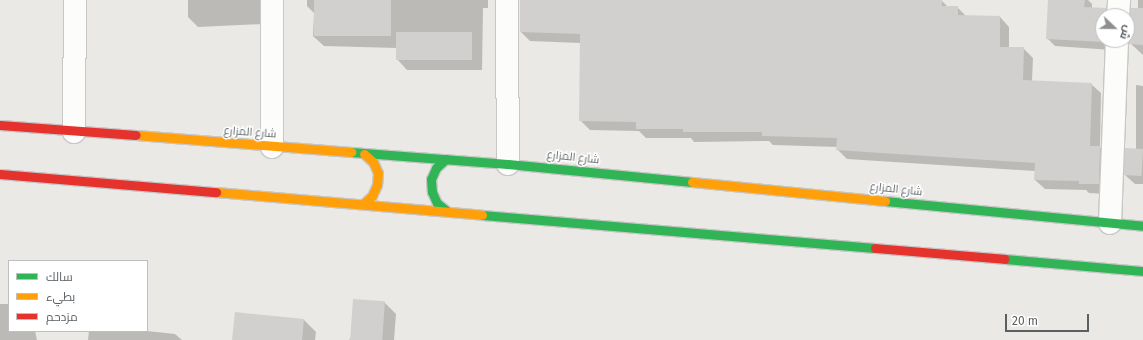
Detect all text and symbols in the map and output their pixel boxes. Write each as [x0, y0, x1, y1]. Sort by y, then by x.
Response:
north arrow [1095, 8, 1135, 48]
text: ش [1117, 23, 1134, 41]
street label: شارع المزارع [223, 125, 277, 141]
street label: شارع المزارع [546, 149, 600, 167]
street label: شارع المزارع [869, 181, 923, 199]
legend [8, 260, 148, 332]
text: سالك [46, 270, 73, 284]
text: بطيء [46, 290, 75, 304]
scale bar [1007, 306, 1091, 332]
text: مزدحم [46, 310, 78, 324]
text: 20 m [1012, 314, 1038, 328]

